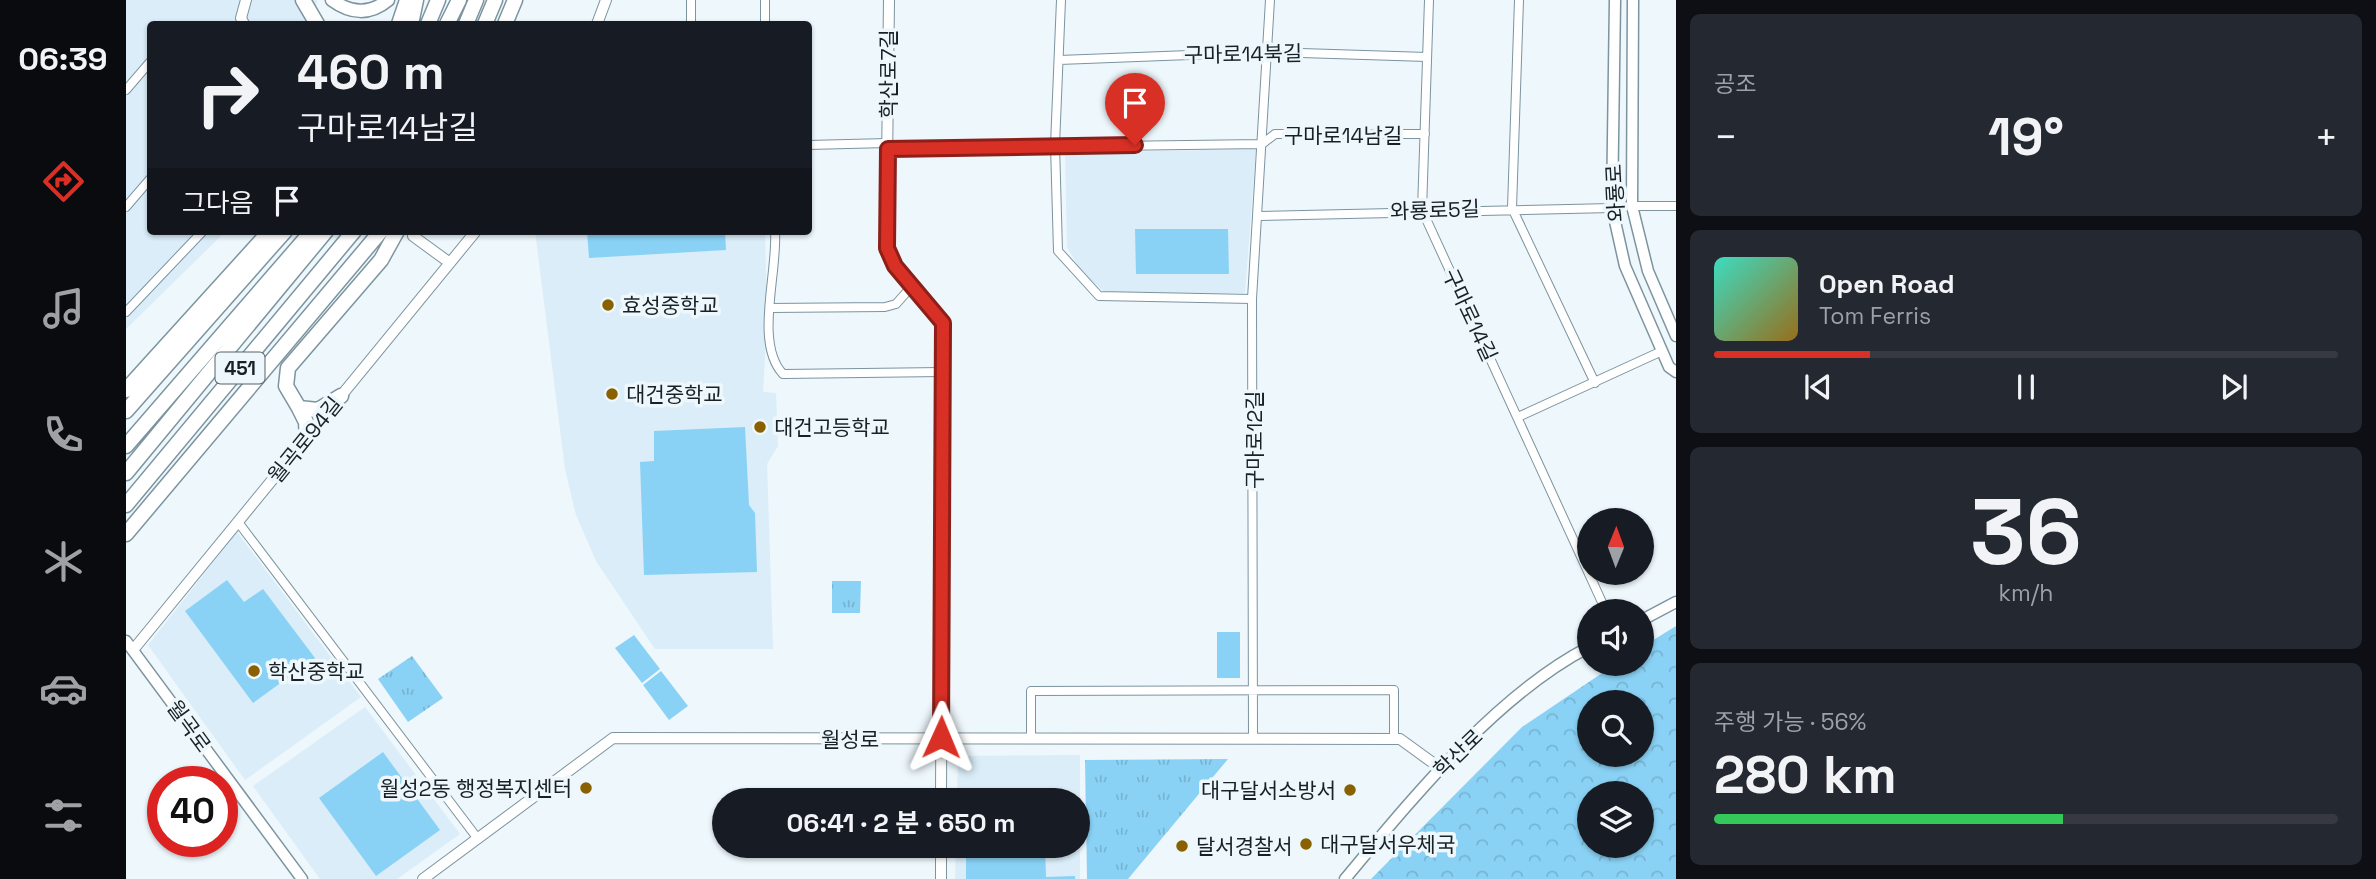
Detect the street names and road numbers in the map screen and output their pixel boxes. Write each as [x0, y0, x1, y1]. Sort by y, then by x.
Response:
street label: 학산로7길 [875, 29, 902, 119]
street label: 구마로14북길 [1184, 39, 1302, 69]
street label: 구마로14남길 [1284, 122, 1402, 149]
street label: 와룡로 [1600, 163, 1630, 223]
street label: 와룡로5길 [1390, 195, 1480, 225]
street label: 구마로14길 [1437, 264, 1503, 366]
road number: 451 [216, 352, 264, 384]
street label: 월곡로94길 [262, 391, 348, 489]
street label: 구마로12길 [1241, 391, 1268, 489]
street label: 월곡로 [161, 695, 217, 757]
street label: 학산로 [1428, 723, 1488, 783]
street label: 월성로 [821, 726, 879, 753]

